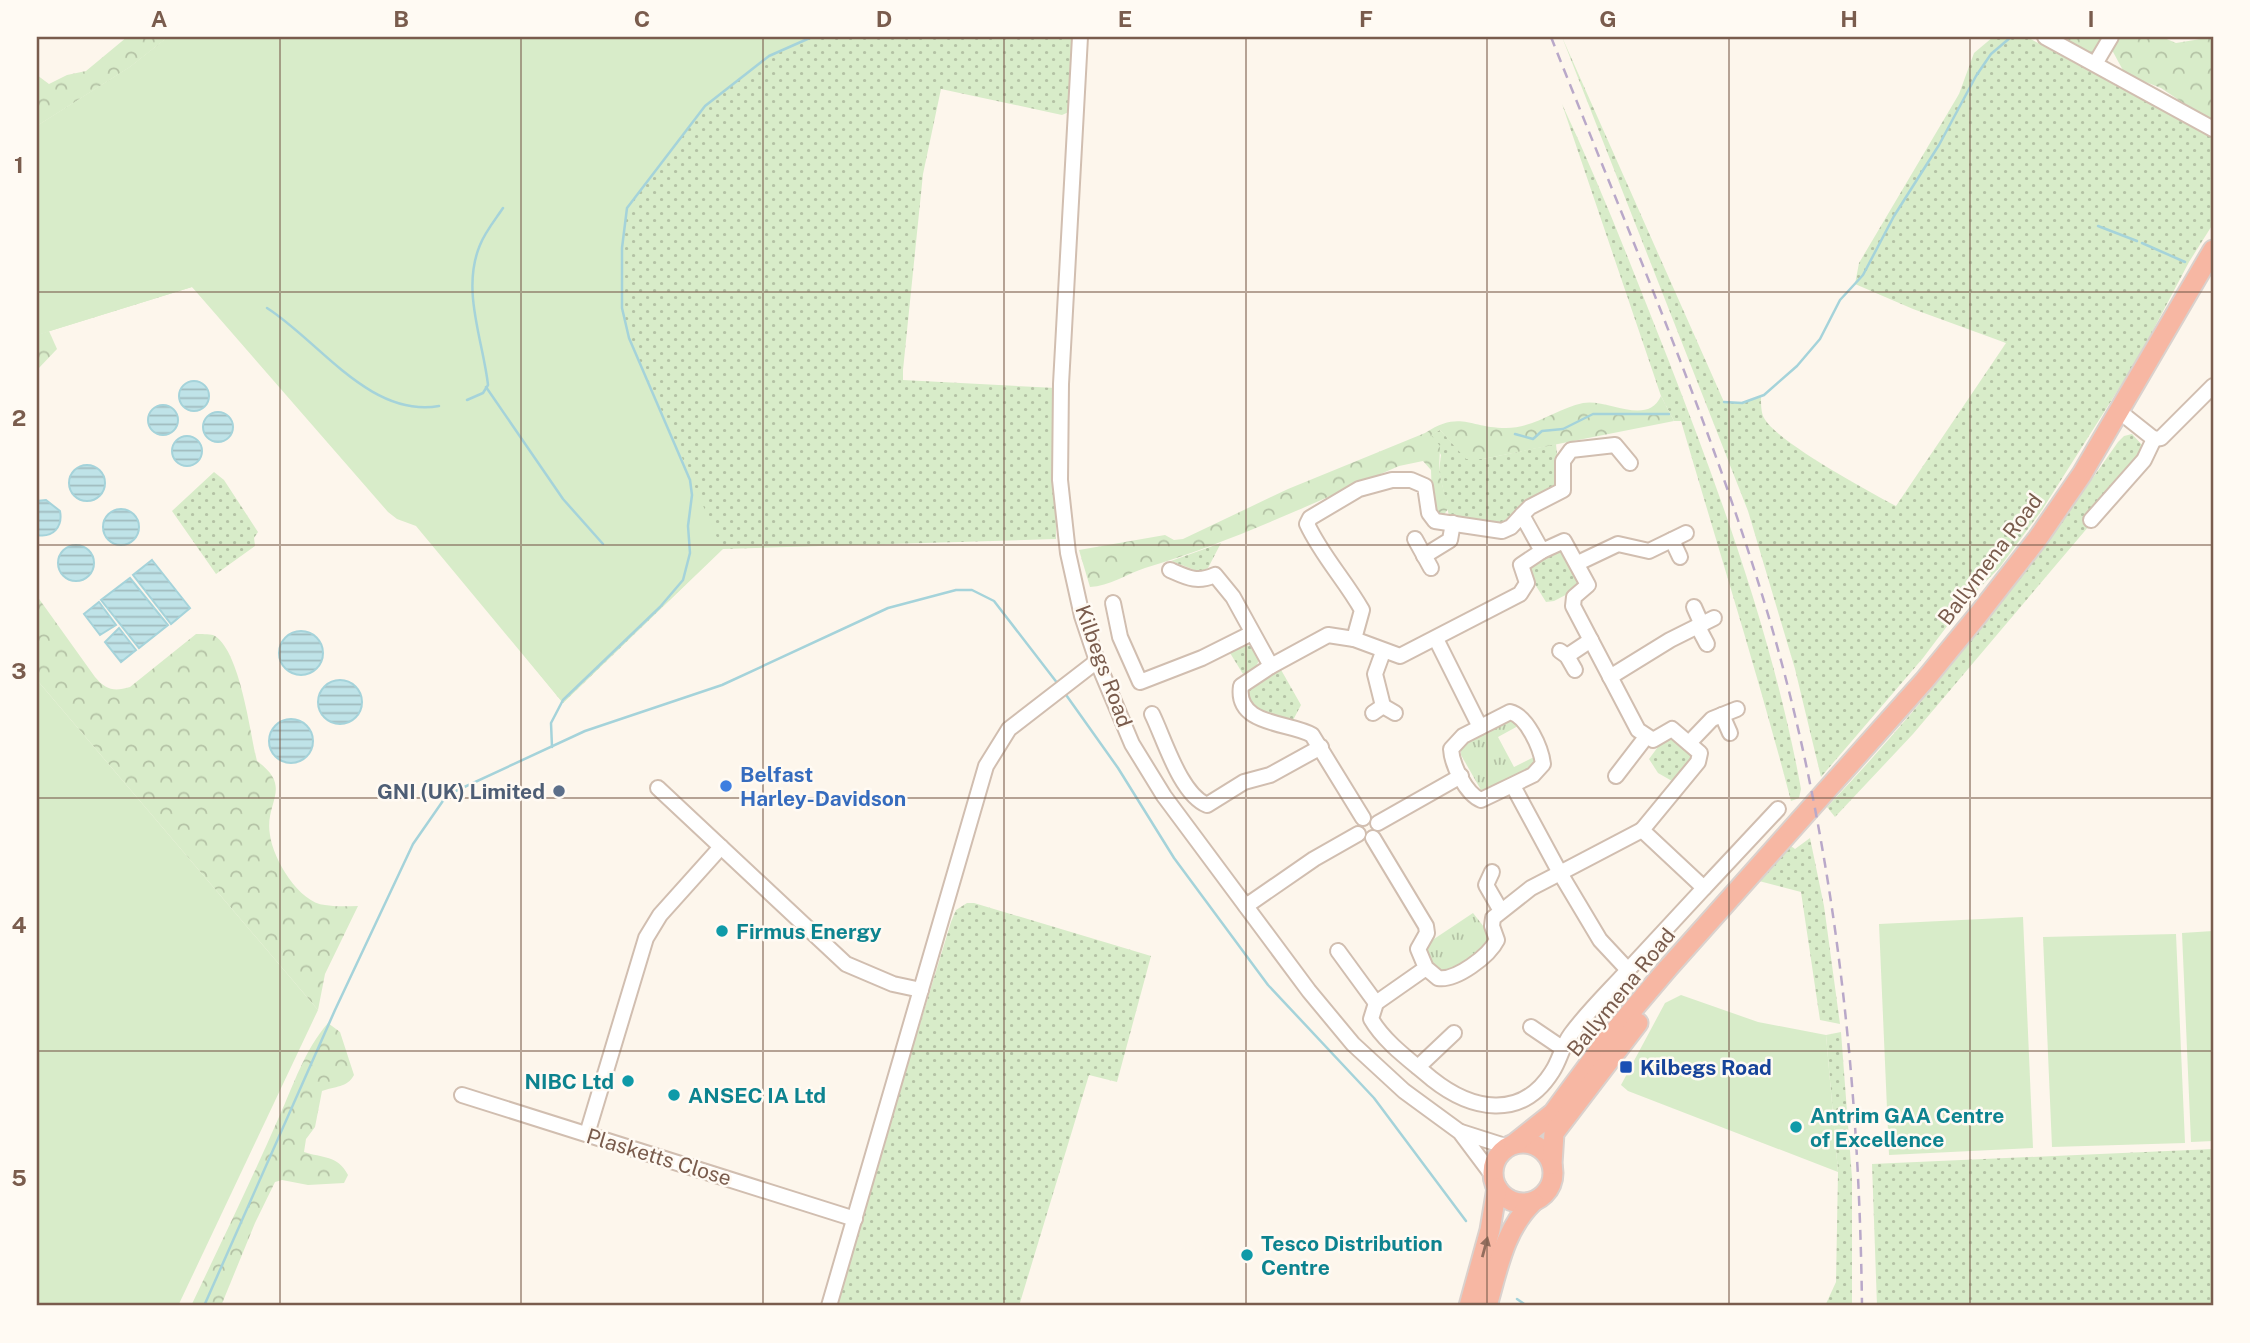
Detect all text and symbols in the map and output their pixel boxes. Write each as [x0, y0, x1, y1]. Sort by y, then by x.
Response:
text: A [151, 5, 168, 32]
text: B [393, 5, 409, 32]
text: C [634, 5, 650, 32]
text: D [876, 5, 892, 32]
text: E [1118, 5, 1132, 32]
text: F [1359, 5, 1373, 32]
text: G [1599, 5, 1617, 32]
text: H [1840, 5, 1858, 32]
text: I [2087, 5, 2095, 32]
text: 1 [14, 151, 24, 178]
text: 2 [12, 404, 26, 431]
street label: Ballymena Road [1933, 489, 2047, 629]
street label: Kilbegs Road [1070, 601, 1138, 731]
text: 3 [11, 657, 27, 684]
place label: Belfast Harley-Davidson [740, 762, 906, 811]
marker: Belfast Harley-Davidson [718, 778, 734, 794]
place label: GNI (UK) Limited [377, 779, 545, 804]
marker: GNI (UK) Limited [551, 783, 567, 799]
text: 4 [11, 911, 27, 938]
place label: Firmus Energy [736, 919, 882, 944]
marker: Firmus Energy [714, 923, 730, 939]
street label: Ballymena Road [1562, 923, 1680, 1061]
place label: Kilbegs Road [1640, 1055, 1772, 1080]
marker: Kilbegs Road [1618, 1059, 1634, 1075]
place label: NIBC Ltd [525, 1069, 614, 1094]
marker: NIBC Ltd [620, 1073, 636, 1089]
place label: ANSEC IA Ltd [688, 1083, 826, 1108]
marker: ANSEC IA Ltd [666, 1087, 682, 1103]
place label: Antrim GAA Centre of Excellence [1810, 1103, 2004, 1152]
marker: Antrim GAA Centre of Excellence [1788, 1119, 1804, 1135]
street label: Plasketts Close [584, 1123, 734, 1191]
text: 5 [11, 1164, 27, 1191]
place label: Tesco Distribution Centre [1261, 1231, 1443, 1280]
one-way arrow [1480, 1236, 1491, 1258]
marker: Tesco Distribution Centre [1239, 1247, 1255, 1263]

